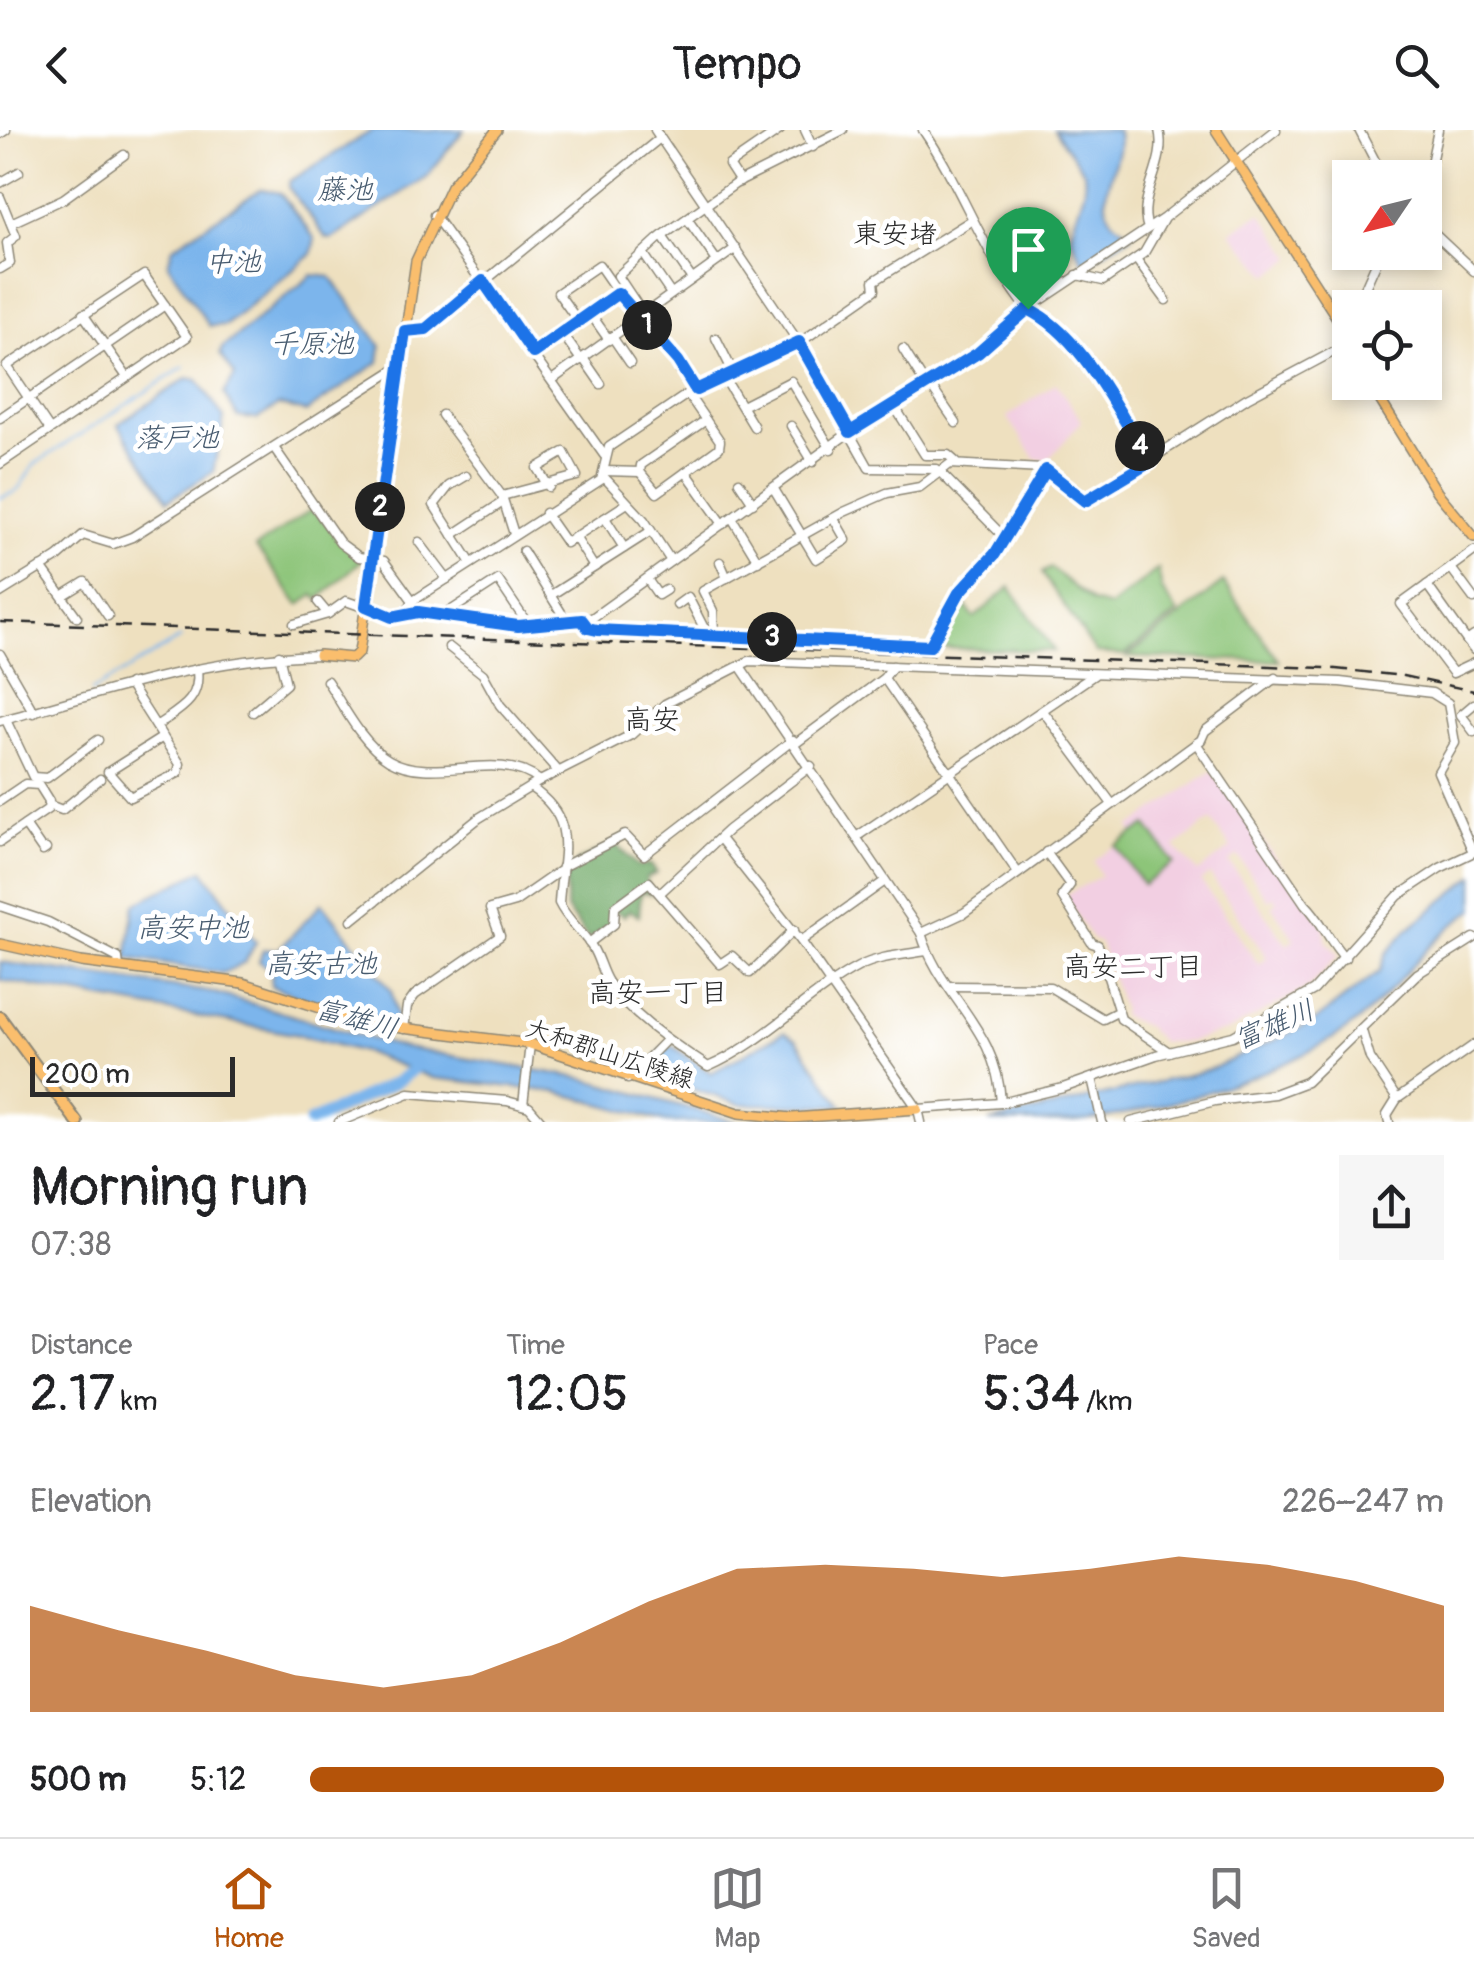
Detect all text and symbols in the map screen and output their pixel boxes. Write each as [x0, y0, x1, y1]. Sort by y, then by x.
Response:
text: Tempo [672, 37, 802, 93]
icon: back [30, 38, 85, 93]
icon: search [1389, 38, 1444, 93]
north arrow [1332, 160, 1442, 270]
map controls [1332, 160, 1442, 400]
water label: 藤池 [317, 173, 374, 208]
pin [986, 207, 1071, 310]
district label: 東安堵 [853, 217, 937, 252]
icon: arrive [1001, 222, 1056, 277]
water label: 中池 [205, 245, 262, 280]
button: locate [1332, 290, 1442, 400]
pin: 1 [622, 300, 672, 350]
text: 1 [642, 307, 652, 342]
water label: 千原池 [270, 327, 355, 362]
water label: 落戸池 [135, 421, 220, 456]
pin: 4 [1115, 421, 1165, 471]
text: 4 [1132, 428, 1148, 463]
pin: 2 [355, 482, 405, 532]
text: 2 [372, 489, 388, 524]
pin: 3 [747, 612, 797, 662]
text: 3 [764, 619, 780, 654]
district label: 高安 [624, 703, 680, 738]
water label: 高安中池 [137, 911, 250, 946]
water label: 高安古池 [265, 947, 378, 982]
district label: 高安二丁目 [1063, 950, 1203, 985]
district label: 高安一丁目 [588, 976, 728, 1011]
water label: 富雄川 [312, 992, 402, 1047]
water label: 富雄川 [1229, 993, 1320, 1058]
street label: 大和郡山広陵線 [522, 1013, 698, 1096]
scale bar [30, 1052, 235, 1096]
text: 200 m [45, 1057, 130, 1092]
text: Morning run [30, 1153, 308, 1222]
button: share [1339, 1155, 1444, 1260]
text: 07:38 [30, 1225, 111, 1265]
text: Distance [30, 1328, 132, 1363]
text: Time [506, 1328, 565, 1363]
text: Pace [983, 1328, 1038, 1363]
text: 2.17 [30, 1363, 115, 1426]
text: 12:05 [506, 1363, 628, 1426]
text: 5:34 [983, 1363, 1080, 1426]
text: km [115, 1384, 158, 1419]
text: /km [1080, 1384, 1133, 1419]
text: Elevation [30, 1482, 152, 1522]
text: 226–247 m [1282, 1482, 1444, 1522]
text: 500 m [30, 1760, 126, 1800]
text: 5:12 [190, 1760, 246, 1800]
tab: Home [213, 1861, 284, 1956]
tab: Map [710, 1861, 765, 1956]
tab: Saved [1191, 1861, 1261, 1956]

